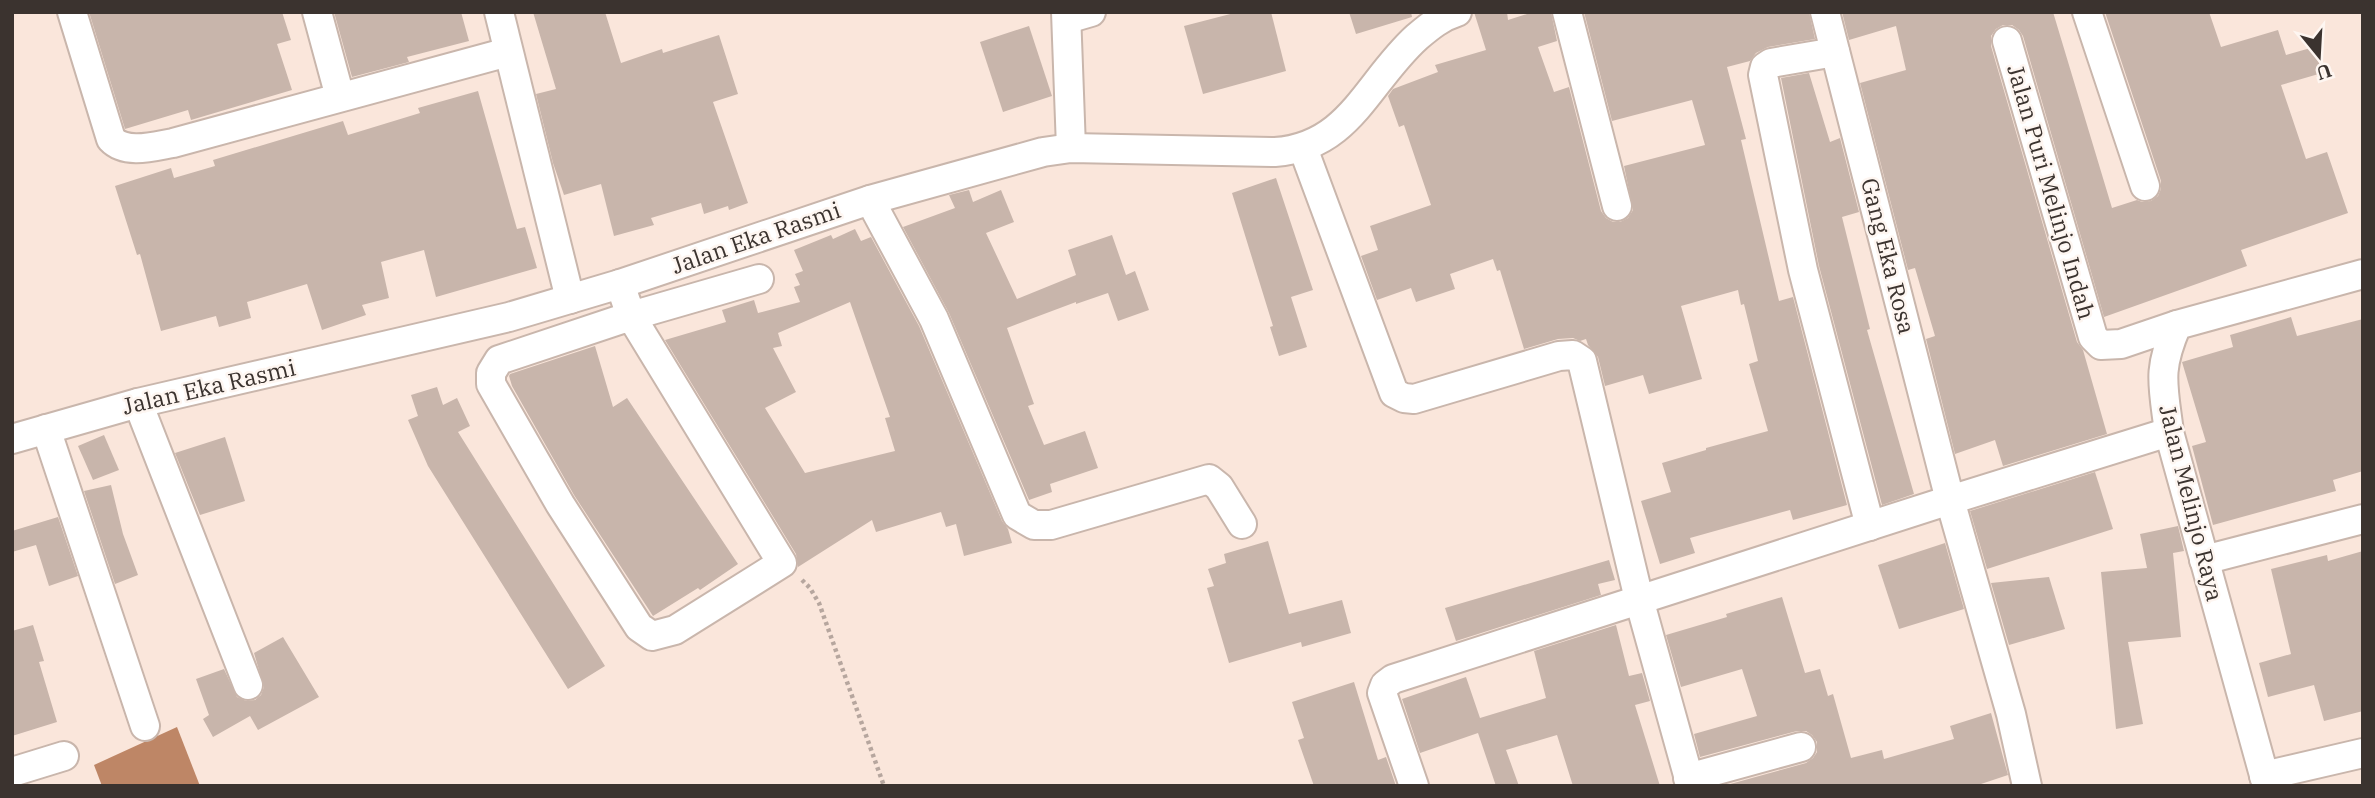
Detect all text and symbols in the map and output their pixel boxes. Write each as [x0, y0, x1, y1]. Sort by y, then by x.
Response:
north arrow [2284, 21, 2354, 91]
text: U [2314, 58, 2335, 86]
street label: Jalan Puri Melinjo Indah [2001, 61, 2103, 323]
street label: Gang Eka Rosa [1855, 175, 1923, 337]
street label: Jalan Eka Rasmi [667, 194, 844, 280]
street label: Jalan Eka Rasmi [119, 352, 298, 421]
street label: Jalan Melinjo Raya [2153, 401, 2231, 604]

